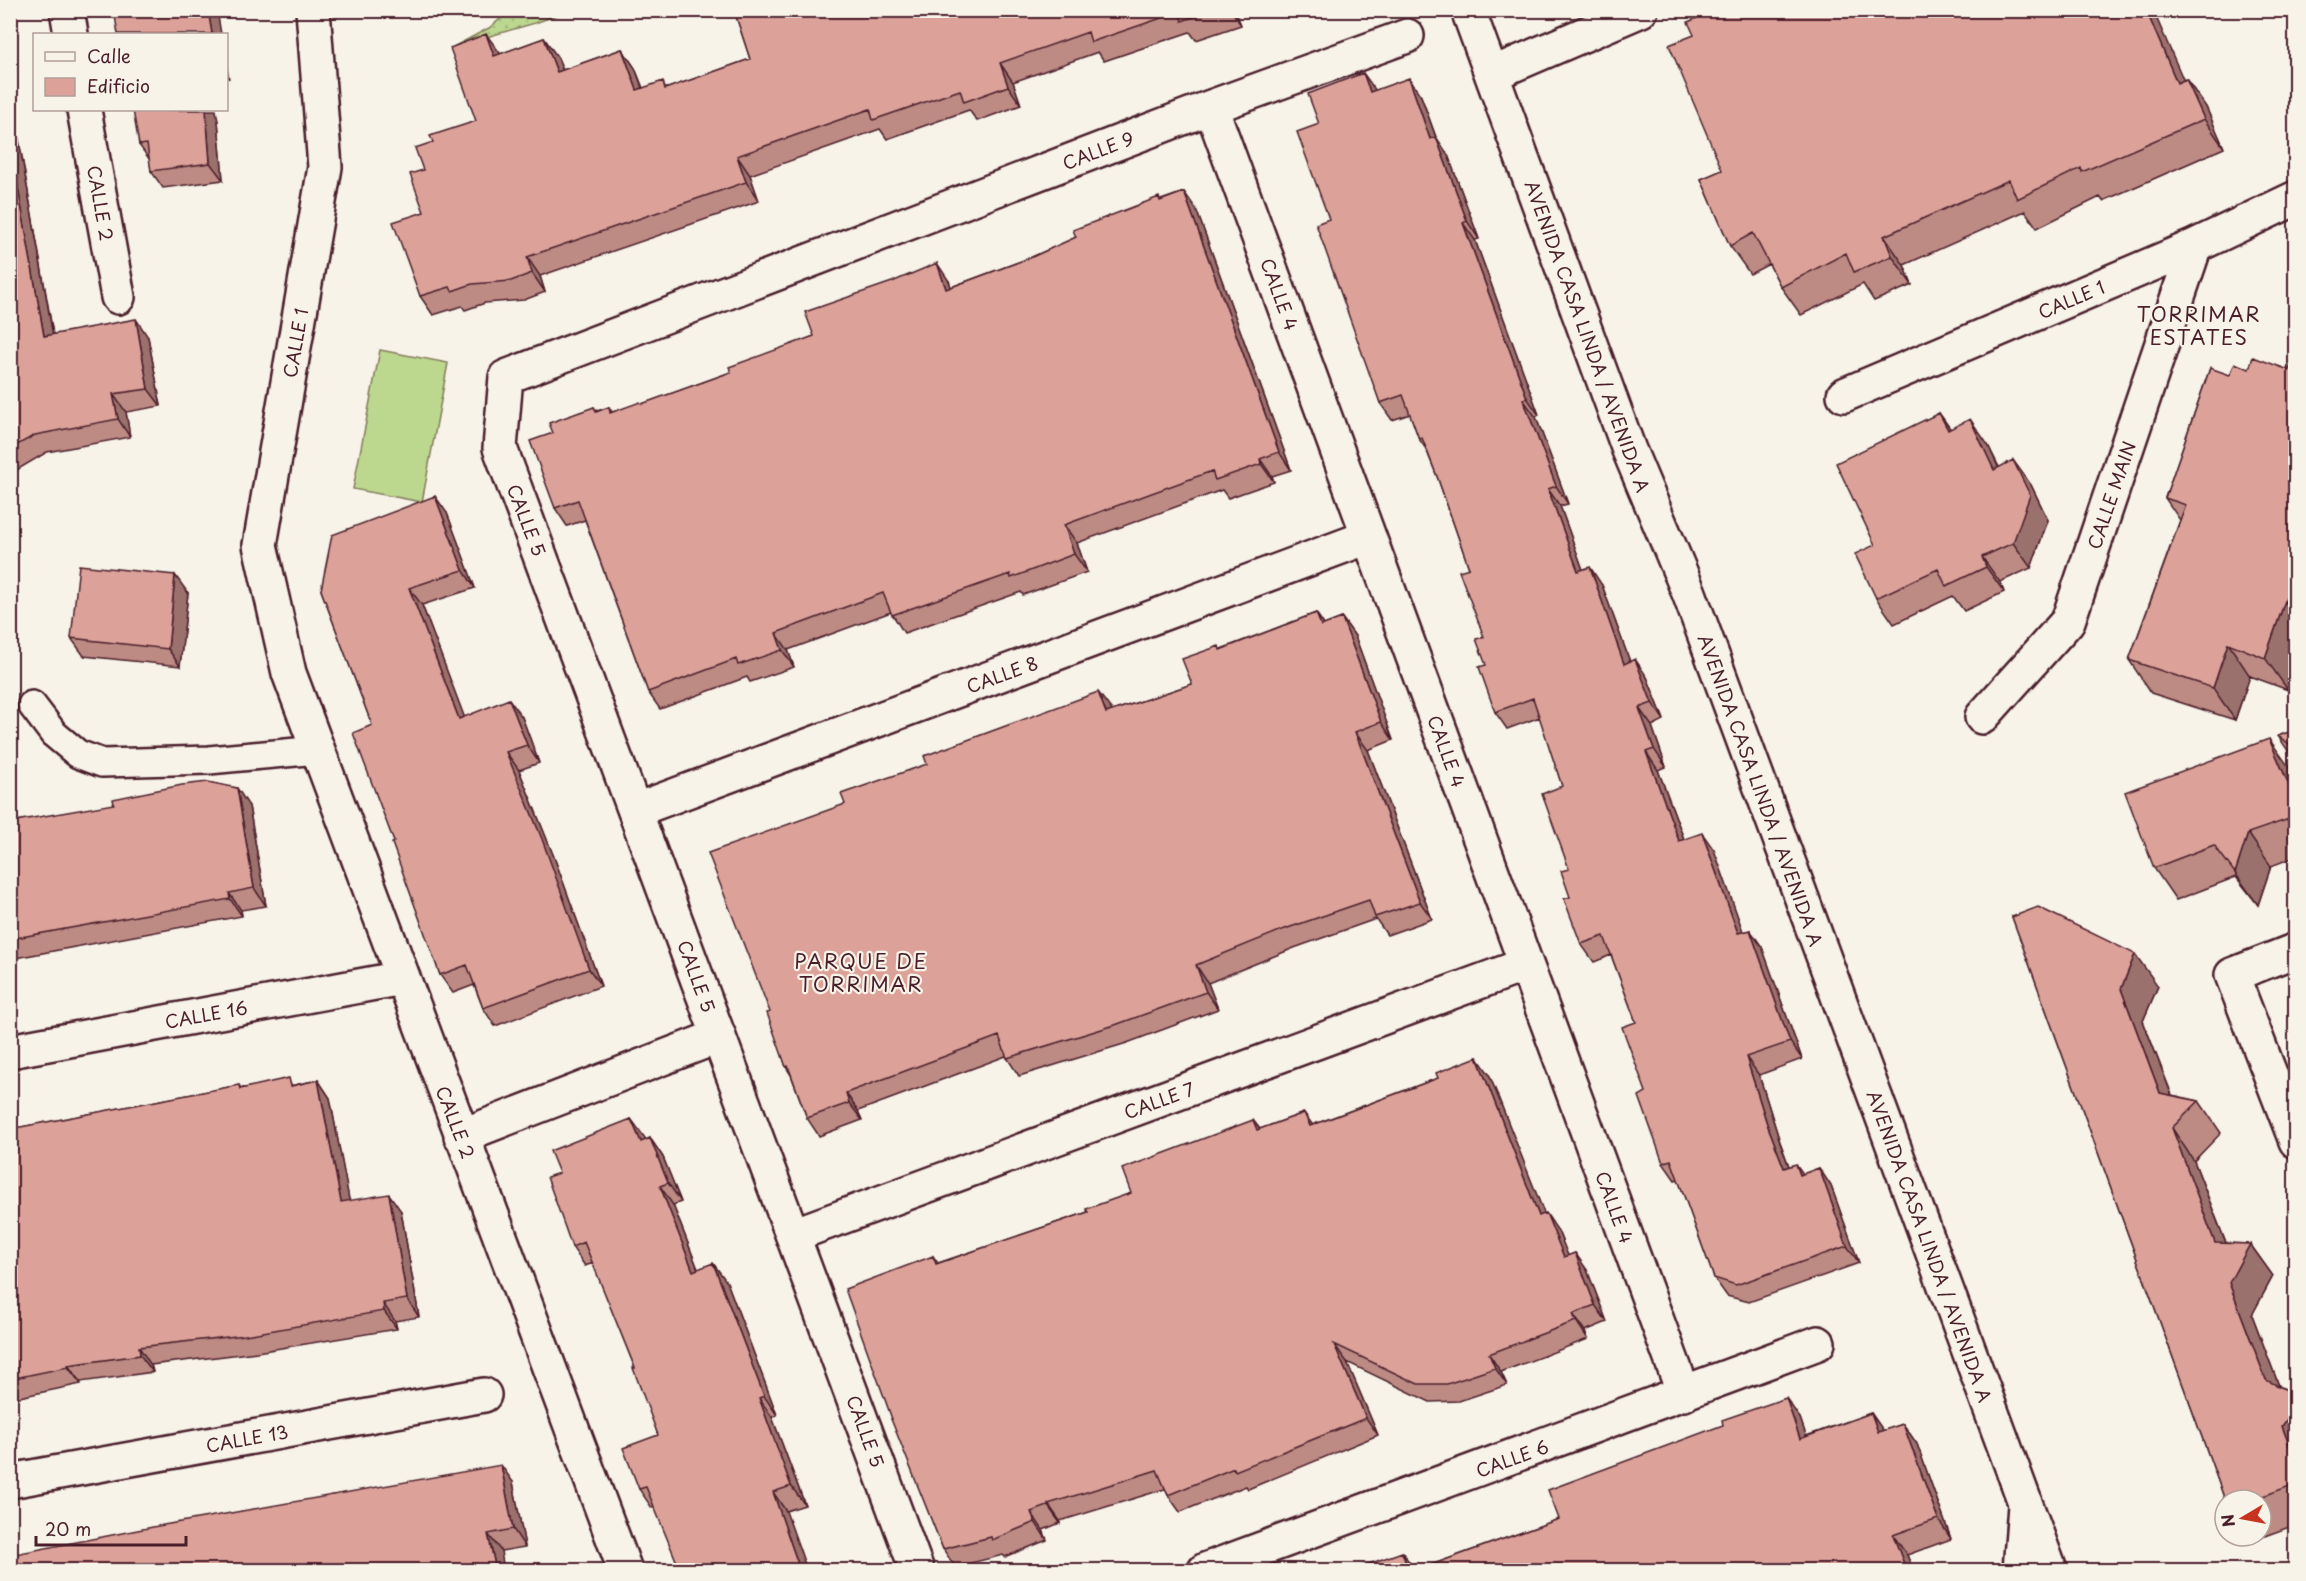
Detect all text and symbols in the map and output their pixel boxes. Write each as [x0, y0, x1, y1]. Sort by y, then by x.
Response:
legend [33, 33, 228, 111]
text: Calle [87, 42, 131, 69]
text: Edificio [87, 72, 150, 99]
street label: CALLE 9 [1058, 124, 1138, 176]
street label: CALLE 2 [81, 163, 121, 243]
street label: AVENIDA CASA LINDA / AVENIDA A [1519, 176, 1657, 496]
street label: CALLE 4 [1254, 254, 1306, 334]
street label: CALLE 1 [2033, 273, 2109, 325]
district label: TORRIMAR ESTATES [2137, 299, 2261, 352]
street label: CALLE 1 [276, 306, 314, 380]
street label: CALLE MAIN [2080, 437, 2142, 553]
street label: CALLE 5 [501, 480, 553, 560]
street label: AVENIDA CASA LINDA / AVENIDA A [1692, 630, 1830, 950]
street label: CALLE 8 [962, 649, 1042, 699]
street label: CALLE 4 [1421, 711, 1473, 791]
street label: CALLE 5 [671, 936, 723, 1016]
district label: PARQUE DE TORRIMAR [794, 946, 928, 999]
street label: CALLE 16 [163, 993, 249, 1035]
street label: CALLE 7 [1120, 1075, 1198, 1125]
street label: CALLE 2 [430, 1082, 482, 1162]
street label: AVENIDA CASA LINDA / AVENIDA A [1861, 1086, 1999, 1406]
street label: CALLE 4 [1589, 1167, 1641, 1247]
street label: CALLE 5 [840, 1391, 892, 1471]
street label: CALLE 13 [204, 1417, 290, 1459]
street label: CALLE 6 [1472, 1432, 1552, 1484]
north arrow [2213, 1488, 2273, 1548]
scale bar [36, 1509, 186, 1547]
text: N [2214, 1512, 2240, 1529]
text: 20 m [45, 1515, 91, 1542]

